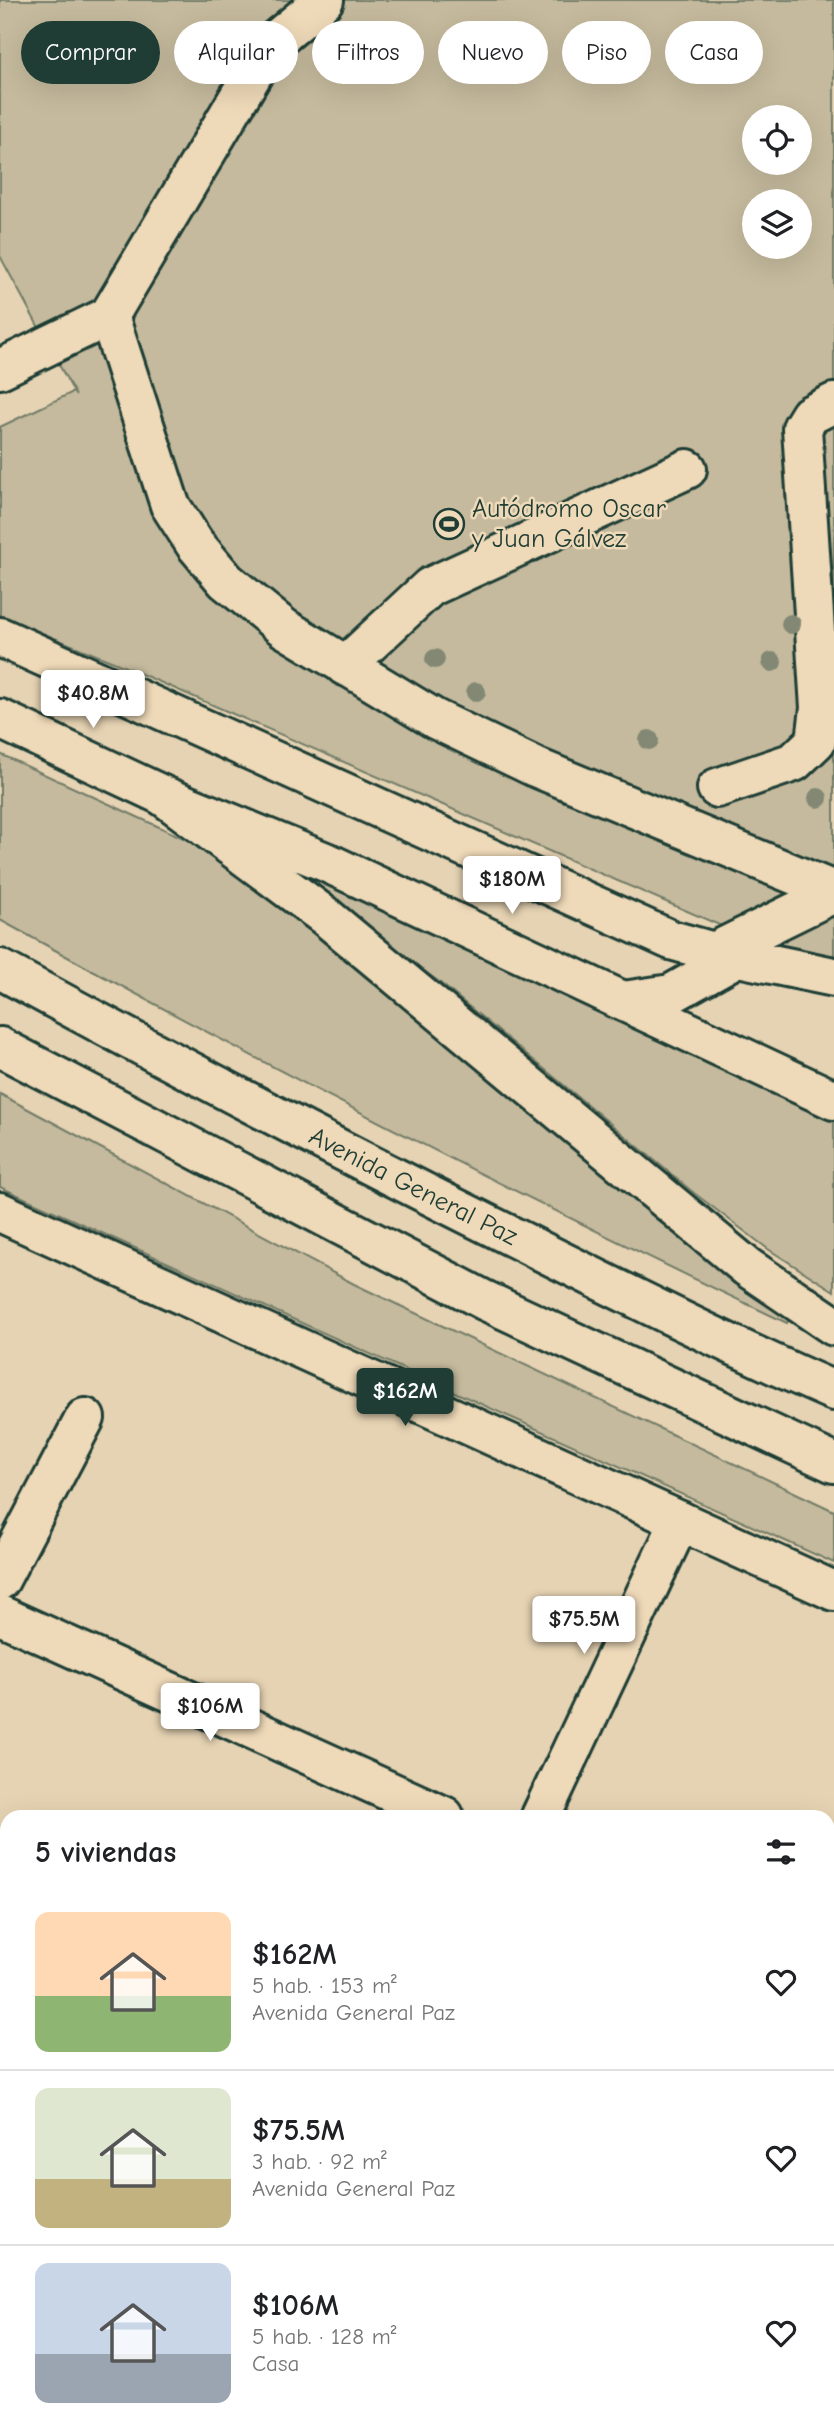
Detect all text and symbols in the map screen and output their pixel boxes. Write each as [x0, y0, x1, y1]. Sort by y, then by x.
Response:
chip: Comprar [21, 21, 160, 84]
chip: Alquilar [174, 21, 298, 84]
chip: Filtros [312, 21, 424, 84]
chip: Nuevo [438, 21, 548, 84]
chip: Piso [562, 21, 651, 84]
chip: Casa [665, 21, 763, 84]
map controls [742, 105, 812, 259]
button: locate [742, 105, 812, 175]
button: layers [742, 189, 812, 259]
place label: Autódromo Oscar y Juan Gálvez [471, 494, 667, 554]
sports icon: Autódromo Oscar y Juan Gálvez [432, 507, 466, 541]
pin: $40.8M [36, 670, 150, 730]
text: $40.8M [57, 679, 129, 706]
pin: $180M [463, 856, 561, 916]
text: $180M [479, 865, 545, 892]
street label: Avenida General Paz [304, 1121, 522, 1252]
pin: $162M [356, 1368, 454, 1428]
text: $162M [373, 1377, 437, 1404]
pin: $75.5M [527, 1596, 641, 1656]
text: $75.5M [548, 1605, 620, 1632]
pin: $106M [161, 1684, 259, 1743]
text: $106M [177, 1692, 243, 1719]
icon: filters [762, 1833, 800, 1871]
text: 5 viviendas [35, 1835, 176, 1870]
text: $162M [252, 1937, 337, 1972]
icon: home [91, 1940, 175, 2024]
icon: heart [762, 1963, 800, 2001]
text: 5 hab. · 153 m² [252, 1972, 397, 1999]
text: Avenida General Paz [252, 1999, 455, 2026]
text: $75.5M [252, 2113, 345, 2148]
icon: home [91, 2116, 175, 2200]
icon: heart [762, 2139, 800, 2177]
text: 3 hab. · 92 m² [252, 2148, 387, 2175]
text: Avenida General Paz [252, 2175, 455, 2202]
text: $106M [252, 2288, 339, 2323]
icon: home [91, 2291, 175, 2375]
icon: heart [762, 2314, 800, 2352]
text: 5 hab. · 128 m² [252, 2323, 396, 2350]
text: Casa [252, 2350, 299, 2377]

